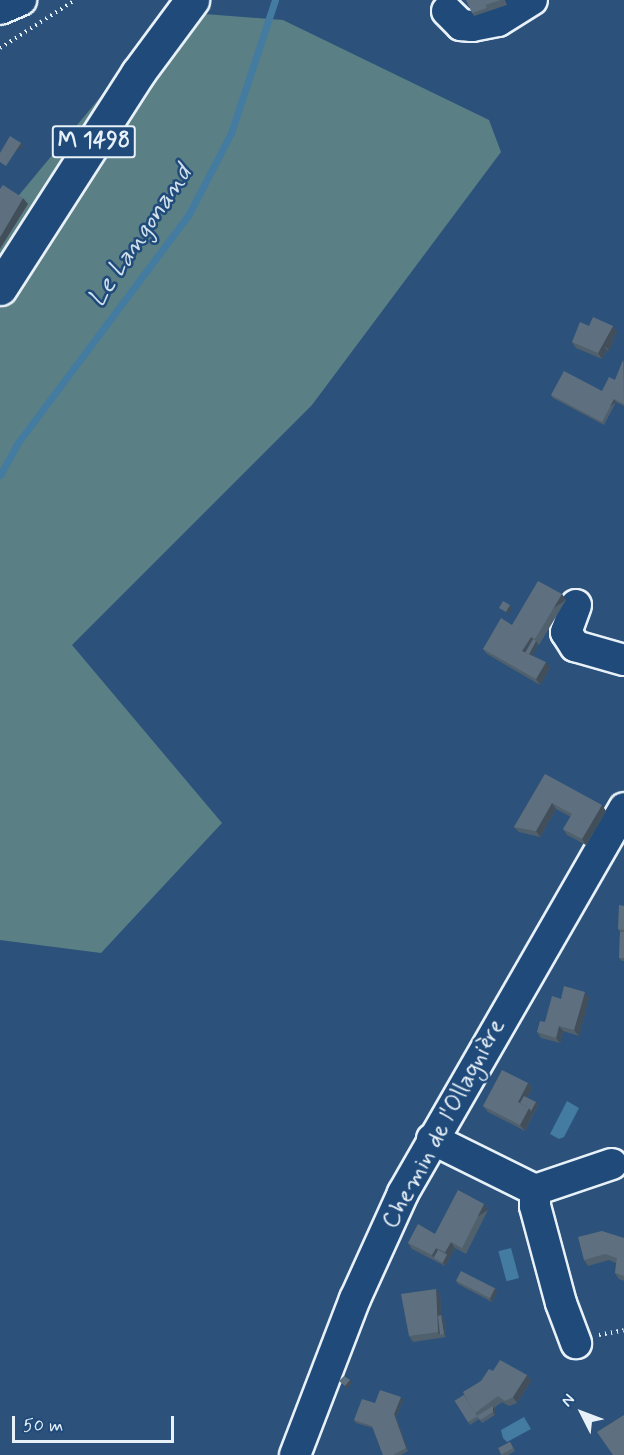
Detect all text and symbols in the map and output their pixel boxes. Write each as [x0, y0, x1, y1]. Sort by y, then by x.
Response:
road number: M 1498 [50, 123, 138, 161]
water label: Le Langonand [83, 162, 199, 312]
street label: Chemin de l'Ollagnière [376, 1014, 512, 1234]
north arrow [552, 1383, 612, 1443]
text: N [557, 1390, 580, 1412]
scale bar [15, 1404, 177, 1442]
text: 50 m [23, 1414, 63, 1438]

